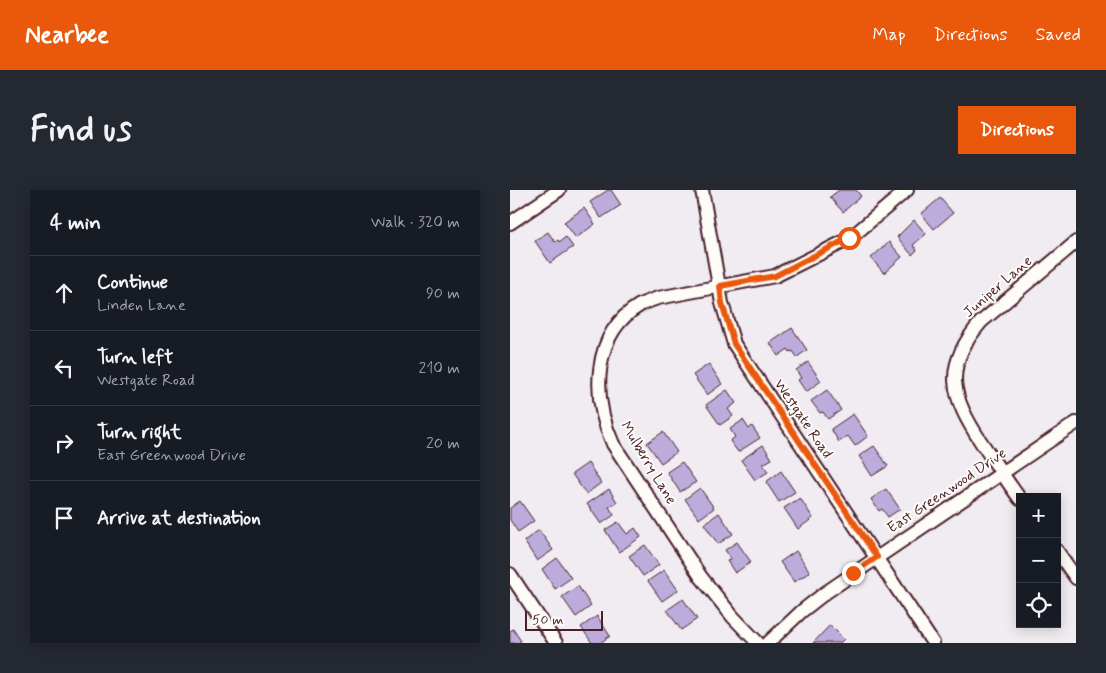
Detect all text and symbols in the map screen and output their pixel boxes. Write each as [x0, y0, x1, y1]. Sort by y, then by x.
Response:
text: Nearbee [25, 20, 109, 51]
text: Map [873, 23, 906, 47]
text: Directions [934, 23, 1008, 47]
text: Saved [1036, 23, 1081, 47]
button: Directions [958, 106, 1076, 154]
text: Find us [30, 107, 132, 153]
text: 4 min [50, 209, 101, 237]
text: Walk · 320 m [371, 212, 460, 233]
route start [838, 227, 861, 250]
street label: Juniper Lane [959, 251, 1037, 322]
text: Continue [97, 270, 168, 295]
icon: ahead [50, 279, 78, 307]
text: 90 m [426, 283, 460, 304]
text: Linden Lane [97, 295, 186, 316]
text: Turn left [97, 345, 173, 370]
icon: left [50, 354, 78, 382]
text: 210 m [419, 358, 460, 379]
text: Westgate Road [97, 370, 195, 391]
street label: Westgate Road [769, 375, 837, 463]
street label: Mulberry Lane [615, 418, 681, 509]
text: Turn right [97, 420, 181, 445]
icon: right [50, 429, 78, 457]
text: 20 m [426, 433, 460, 454]
street label: East Greenwood Drive [884, 444, 1011, 538]
text: East Greenwood Drive [97, 445, 246, 466]
map controls [1016, 493, 1061, 628]
button: + [1016, 493, 1061, 538]
icon: arrive [50, 504, 78, 532]
text: Arrive at destination [97, 506, 261, 531]
button: − [1016, 538, 1061, 583]
route end [842, 562, 865, 585]
button: locate [1016, 583, 1061, 628]
scale bar [525, 608, 602, 631]
text: 50 m [532, 611, 563, 629]

